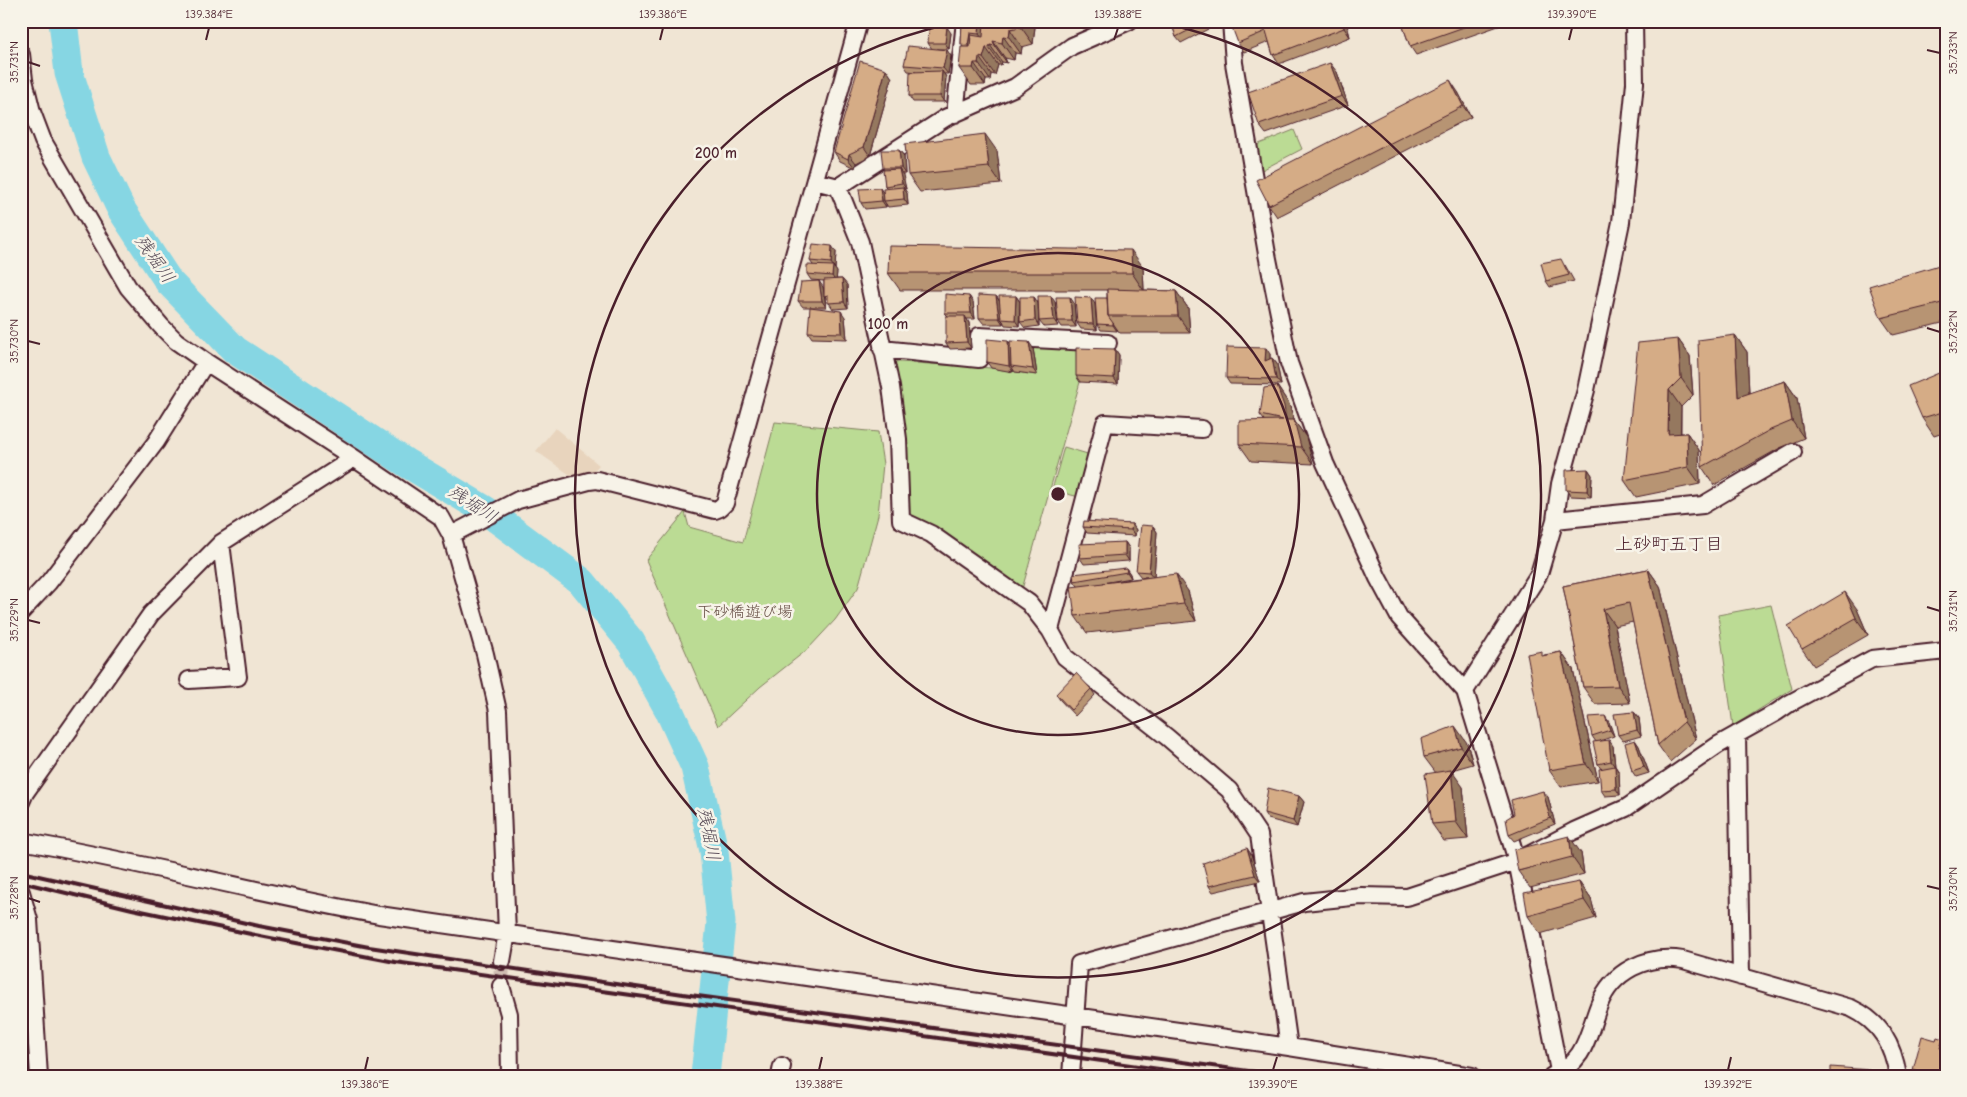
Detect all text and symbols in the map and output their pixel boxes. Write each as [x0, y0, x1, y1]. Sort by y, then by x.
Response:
text: 139.384°E [185, 7, 233, 21]
text: 139.386°E [639, 7, 687, 21]
text: 139.388°E [1094, 7, 1142, 21]
text: 139.390°E [1548, 7, 1596, 21]
text: 35.733°N [1946, 31, 1960, 75]
text: 35.731°N [7, 41, 21, 83]
text: 200 m [695, 144, 737, 162]
water label: 残堀川 [131, 231, 179, 287]
text: 35.732°N [1946, 310, 1960, 354]
text: 100 m [868, 315, 908, 333]
text: 35.730°N [7, 319, 21, 363]
water label: 残堀川 [444, 481, 501, 528]
centre of rings [1049, 485, 1067, 503]
district label: 上砂町五丁目 [1615, 534, 1723, 555]
text: 35.731°N [1946, 590, 1960, 632]
text: 35.729°N [7, 598, 21, 642]
park label: 下砂橋遊び場 [697, 603, 793, 621]
water label: 残堀川 [693, 806, 724, 863]
text: 35.730°N [1946, 867, 1960, 911]
text: 35.728°N [7, 876, 21, 920]
text: 139.386°E [341, 1077, 389, 1091]
text: 139.388°E [795, 1077, 843, 1091]
text: 139.390°E [1249, 1077, 1297, 1091]
text: 139.392°E [1704, 1077, 1752, 1091]

